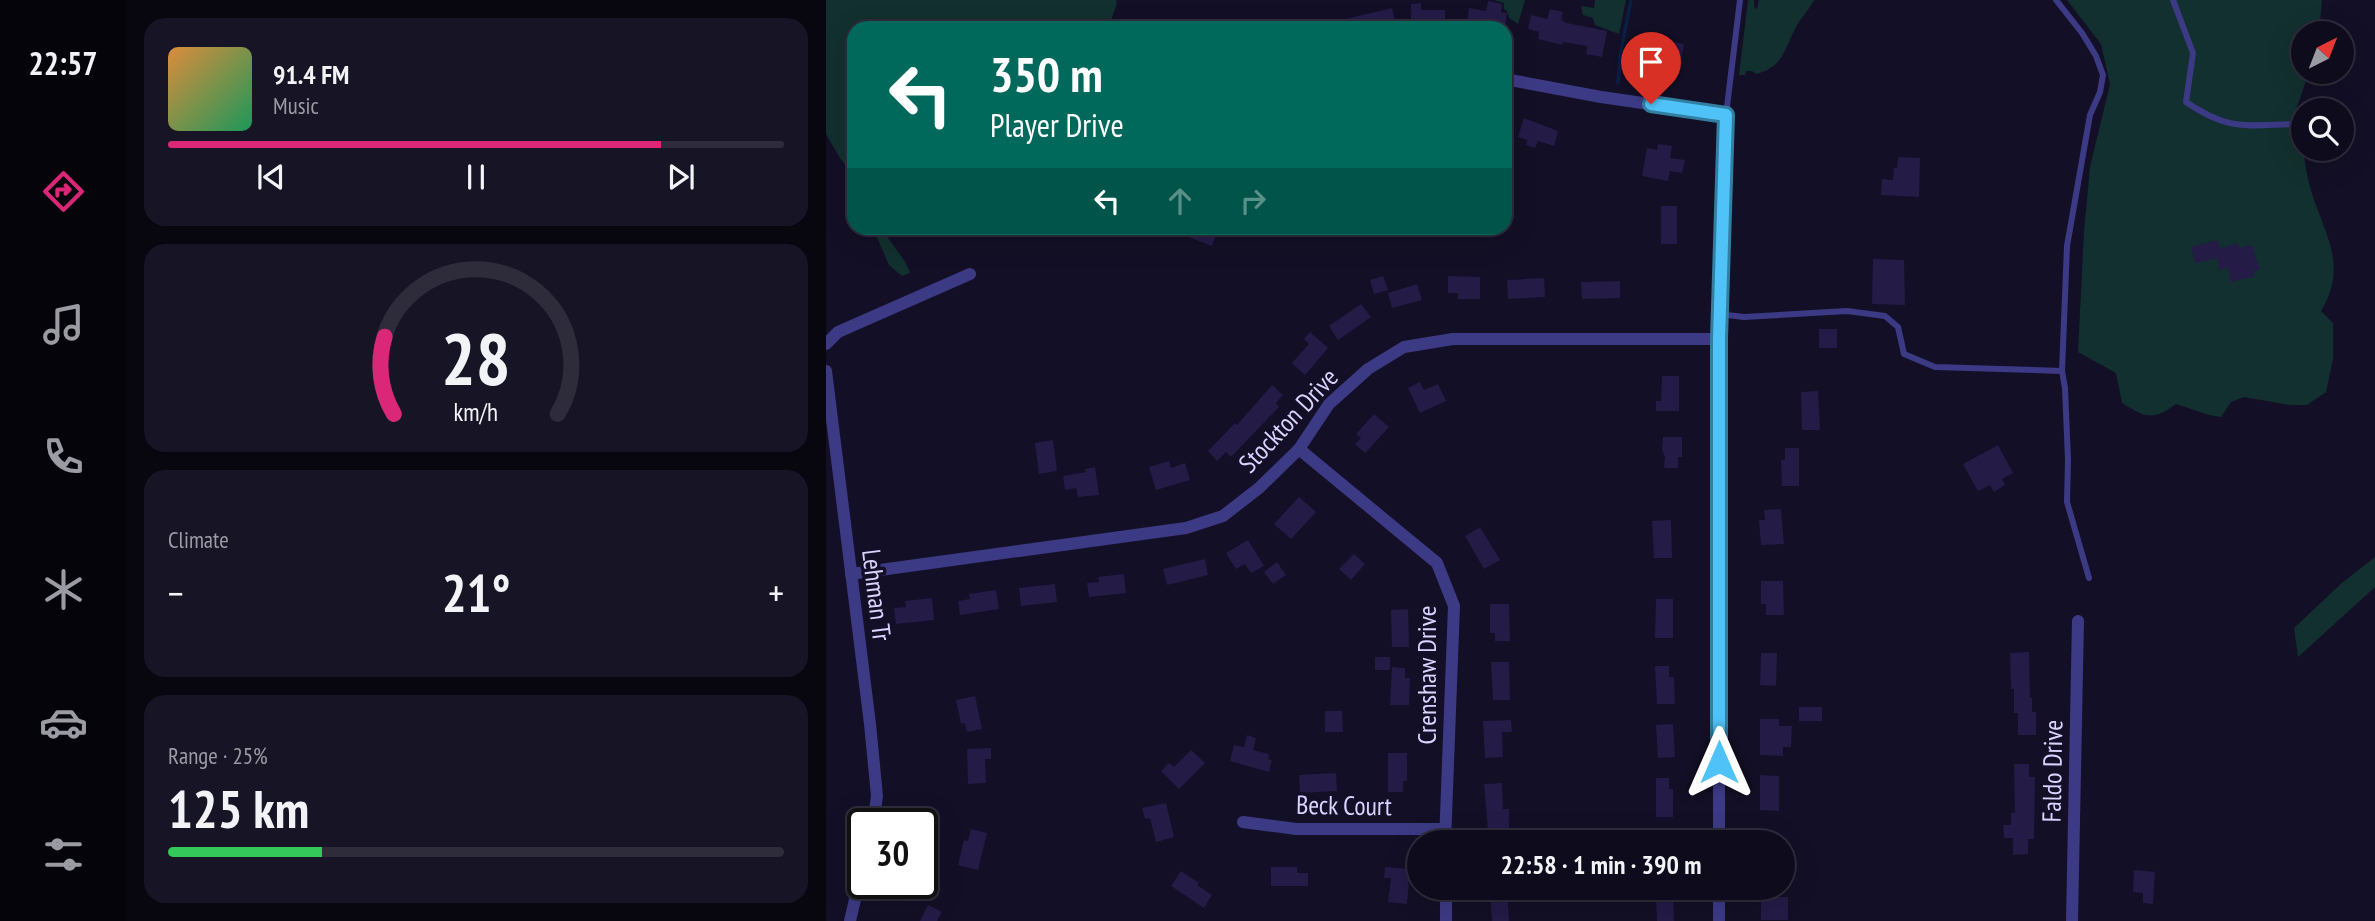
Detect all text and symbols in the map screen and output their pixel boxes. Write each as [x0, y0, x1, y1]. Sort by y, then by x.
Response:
north arrow [2291, 21, 2354, 84]
map controls [2291, 21, 2354, 161]
pin [1621, 32, 1681, 104]
text: 22:57 [28, 42, 98, 84]
text: 350 m [990, 42, 1103, 106]
icon: arrive [1632, 43, 1670, 81]
icon: left [875, 49, 966, 140]
text: 91.4 FM [273, 58, 349, 91]
text: Music [273, 91, 319, 120]
button: search [2291, 98, 2354, 161]
text: Player Drive [990, 104, 1124, 146]
icon: previous [252, 158, 290, 196]
icon: pause [457, 158, 495, 196]
icon: next [662, 158, 700, 196]
icon: directions [39, 167, 88, 216]
icon: left [1088, 182, 1126, 220]
icon: ahead [1161, 182, 1199, 220]
icon: right [1234, 182, 1272, 220]
icon: music [39, 300, 88, 349]
text: 28 [441, 310, 511, 404]
street label: Stockton Drive [1231, 361, 1345, 479]
text: km/h [454, 395, 498, 427]
icon: phone [39, 432, 88, 481]
text: Climate [168, 525, 229, 554]
street label: Lehman Tr [855, 547, 899, 643]
text: 21° [442, 559, 510, 626]
icon: climate [39, 565, 88, 614]
text: − [168, 568, 184, 617]
text: + [768, 568, 784, 617]
street label: Crenshaw Drive [1410, 605, 1443, 745]
icon: car [39, 698, 88, 747]
street label: Faldo Drive [2035, 719, 2069, 823]
position arrow [1682, 725, 1756, 799]
text: Range · 25% [168, 741, 268, 770]
text: 125 km [168, 775, 309, 842]
street label: Beck Court [1296, 788, 1392, 822]
speed limit sign: 30 [847, 808, 938, 899]
icon: filters [39, 830, 88, 879]
text: 22:58 · 1 min · 390 m [1501, 848, 1701, 881]

